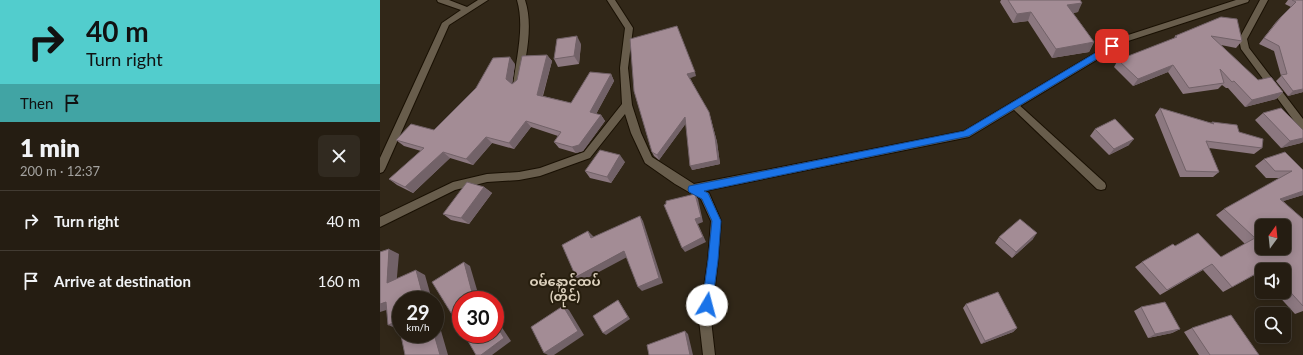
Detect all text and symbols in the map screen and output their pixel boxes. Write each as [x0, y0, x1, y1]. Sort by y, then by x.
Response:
text: 40 m [86, 14, 149, 48]
icon: right [20, 16, 72, 68]
pin [1095, 29, 1129, 63]
icon: arrive [1101, 35, 1123, 57]
text: Turn right [86, 48, 163, 70]
icon: arrive [61, 92, 83, 114]
text: Then [20, 94, 53, 112]
text: 1 min [20, 133, 80, 162]
button: close [318, 135, 360, 177]
text: 200 m · 12:37 [20, 163, 100, 179]
icon: right [20, 210, 42, 232]
text: Turn right [54, 212, 119, 230]
text: 40 m [326, 212, 360, 230]
north arrow [1255, 219, 1291, 255]
map controls [1255, 219, 1291, 343]
button: sound [1255, 263, 1291, 299]
icon: arrive [20, 270, 42, 292]
text: Arrive at destination [54, 272, 191, 290]
text: 160 m [318, 272, 360, 290]
district label: ဝမ်နောင်ထပ် (တိုင်) [529, 272, 601, 308]
position arrow [686, 284, 728, 326]
speed limit sign: 30 [452, 291, 504, 343]
text: 29 [406, 300, 430, 324]
button: search [1255, 307, 1291, 343]
text: km/h [406, 321, 430, 333]

